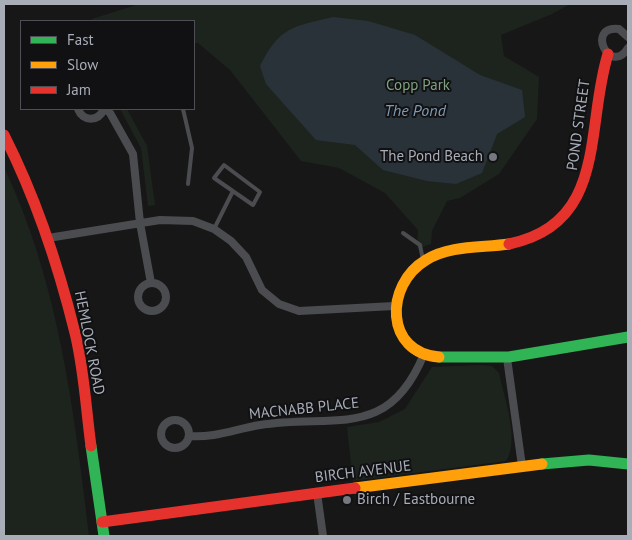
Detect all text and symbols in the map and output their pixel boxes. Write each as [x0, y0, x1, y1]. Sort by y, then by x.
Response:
legend [20, 20, 195, 110]
text: Fast [67, 30, 94, 49]
text: Slow [67, 55, 98, 74]
park label: Copp Park [386, 77, 450, 95]
street label: POND STREET [564, 78, 594, 172]
text: Jam [67, 80, 91, 99]
water label: The Pond [384, 101, 446, 121]
place label: The Pond Beach [380, 148, 483, 166]
marker: The Pond Beach [487, 151, 499, 163]
street label: HEMLOCK ROAD [70, 290, 108, 396]
street label: MACNABB PLACE [248, 394, 360, 424]
street label: BIRCH AVENUE [314, 457, 412, 487]
place label: Birch / Eastbourne [357, 491, 475, 509]
marker: Birch / Eastbourne [341, 494, 353, 506]

